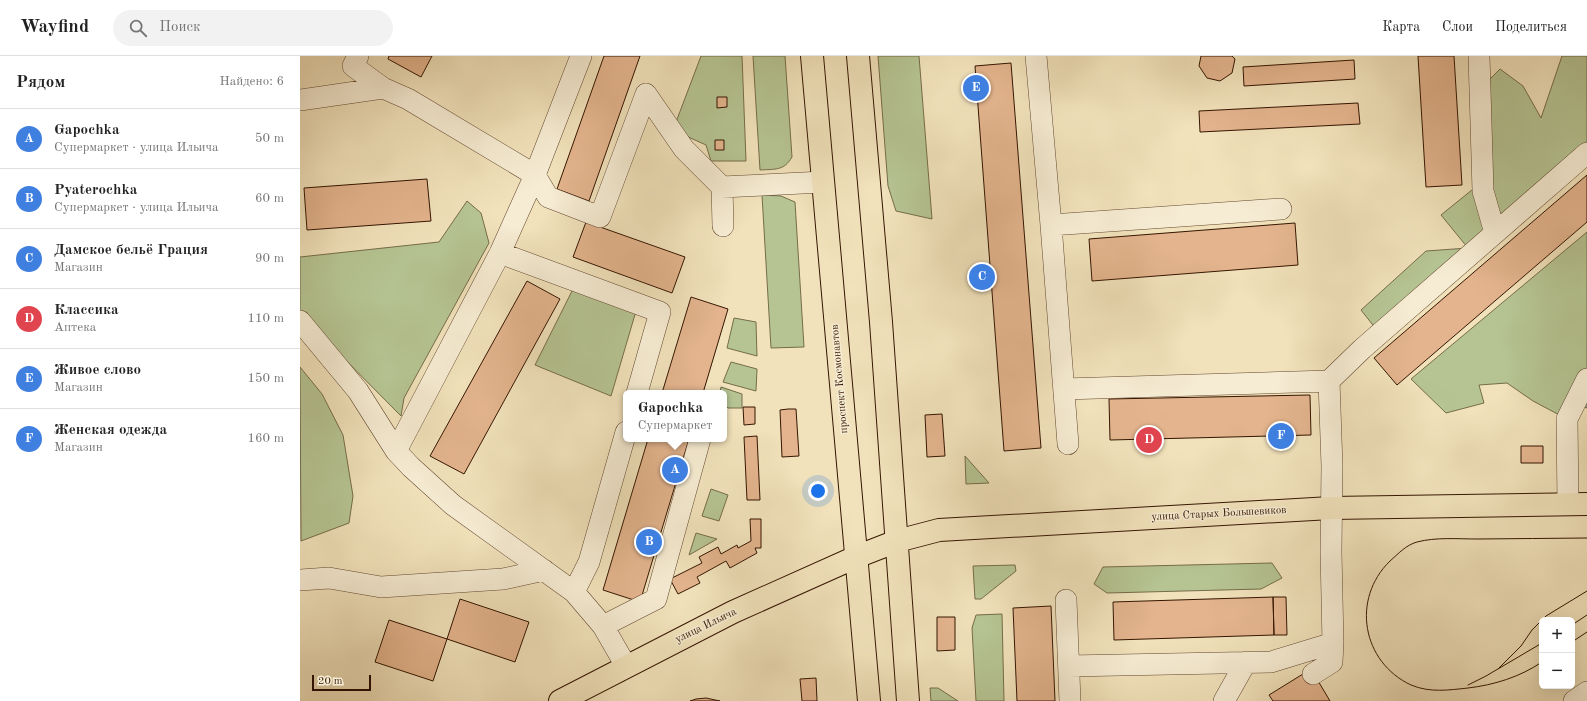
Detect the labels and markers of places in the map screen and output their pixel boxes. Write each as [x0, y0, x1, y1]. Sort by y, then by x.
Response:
pin: E [963, 73, 989, 103]
pin: C [969, 262, 995, 292]
pin: F [1268, 421, 1294, 451]
pin: D [1136, 425, 1162, 455]
pin: A [662, 455, 688, 485]
pin: B [636, 527, 662, 557]

